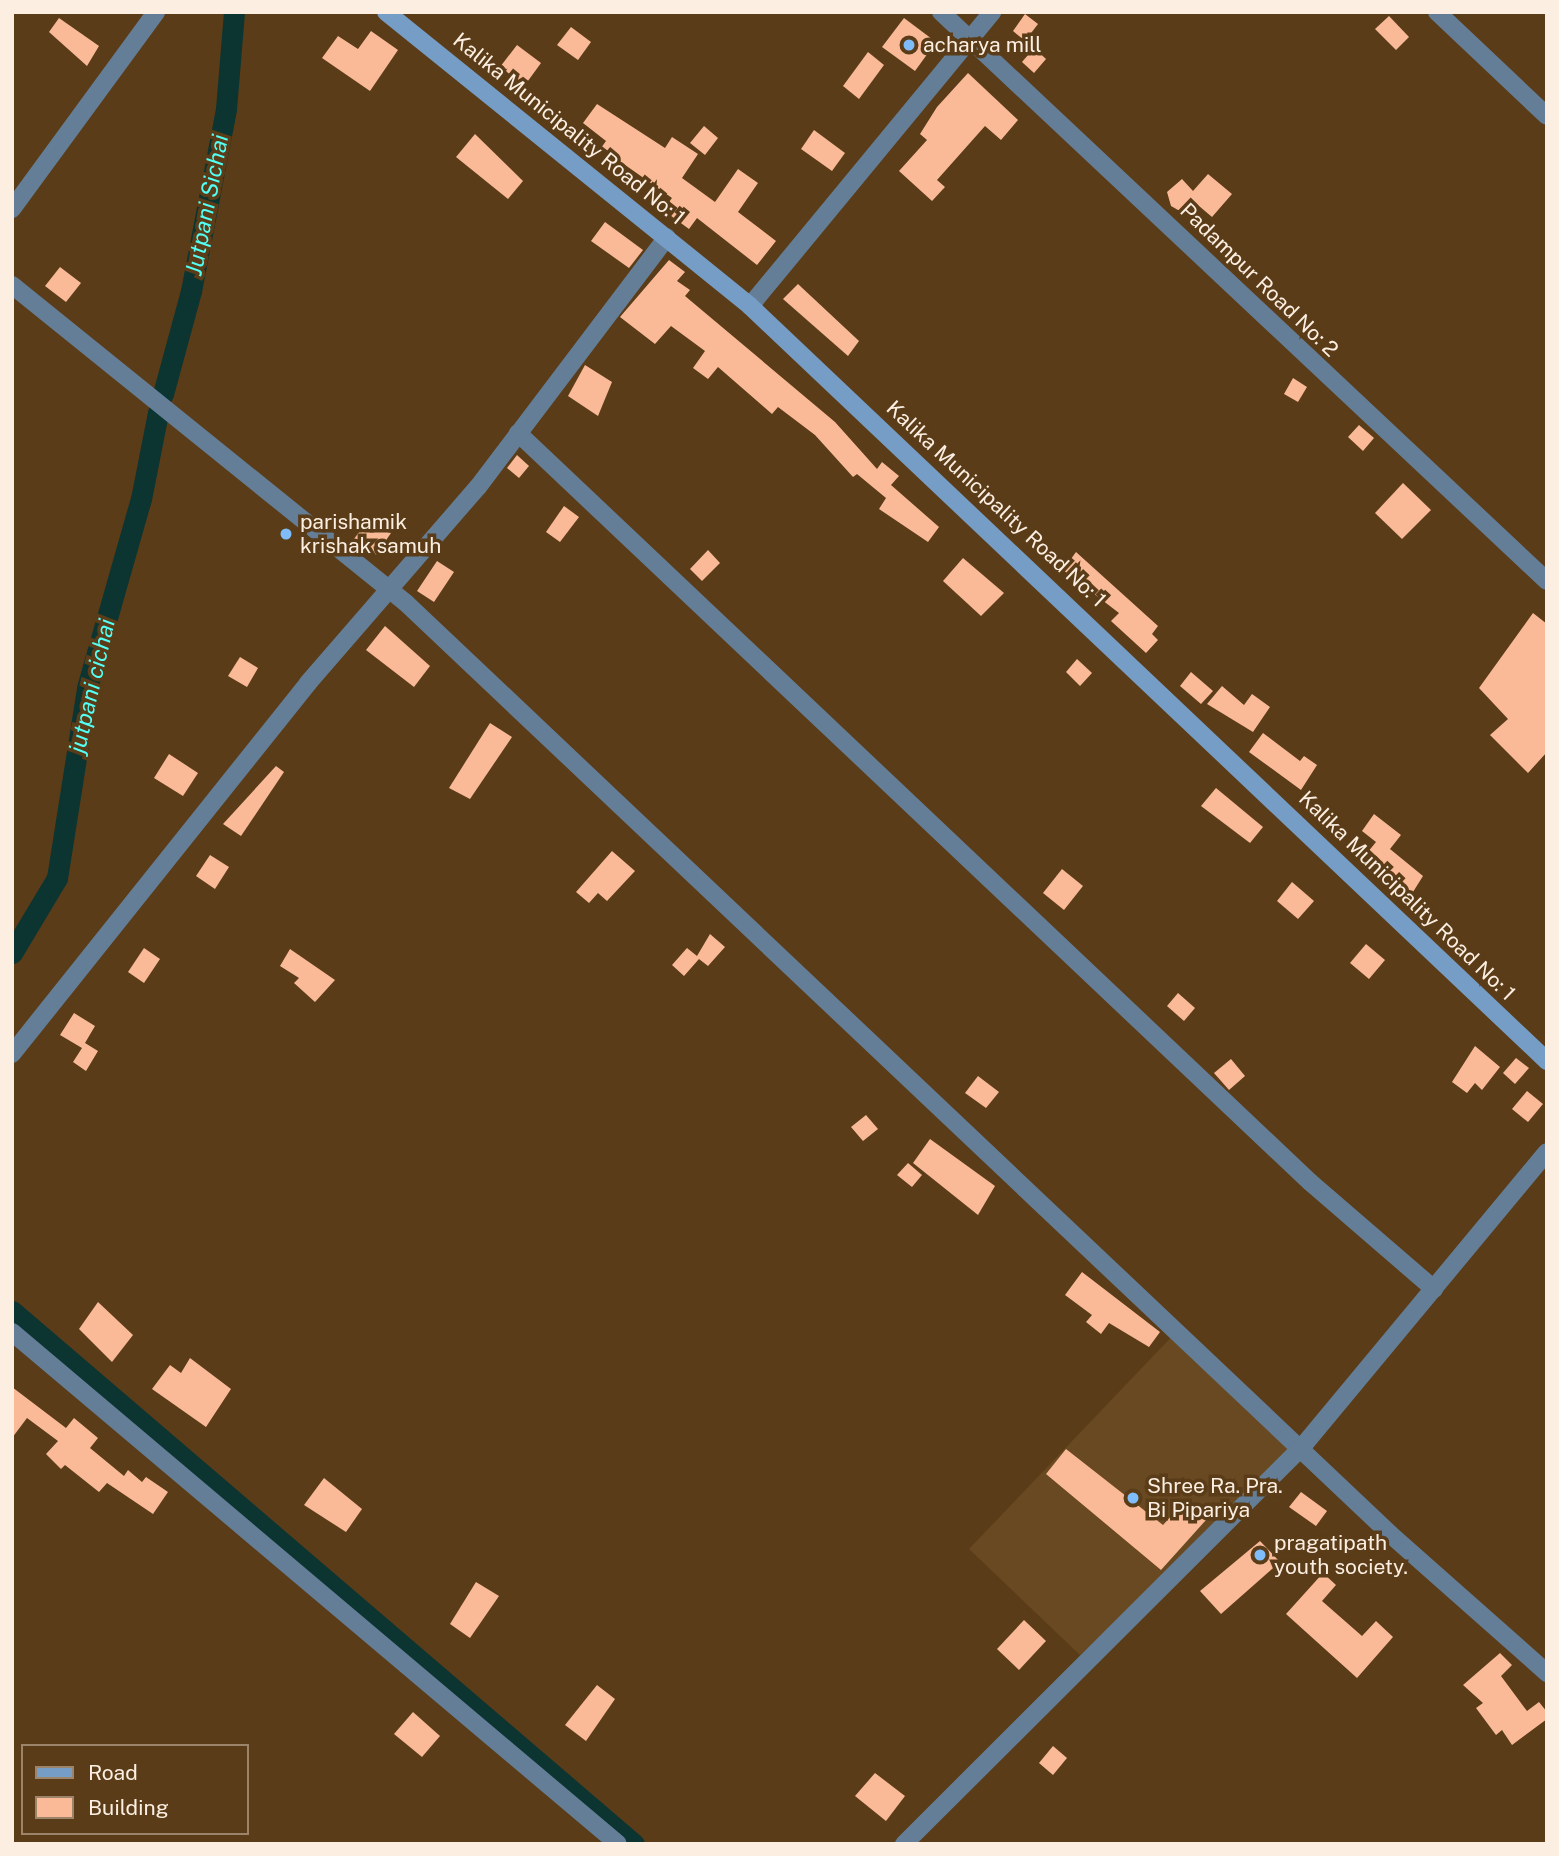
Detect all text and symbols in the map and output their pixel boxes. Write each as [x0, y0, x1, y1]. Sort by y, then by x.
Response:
street label: Kalika Municipality Road No: 1 [448, 28, 690, 230]
place label: acharya mill [923, 32, 1042, 58]
marker: acharya mill [901, 37, 917, 53]
water label: Jutpani Sichai [180, 132, 234, 278]
street label: Padampur Road No: 2 [1175, 198, 1343, 362]
street label: Kalika Municipality Road No: 1 [881, 396, 1111, 612]
place label: parishamik krishak samuh [300, 509, 441, 559]
marker: parishamik krishak samuh [278, 526, 294, 542]
water label: jutpani cichai [63, 616, 121, 756]
street label: Kalika Municipality Road No: 1 [1294, 786, 1520, 1006]
place label: Shree Ra. Pra. Bi Pipariya [1147, 1473, 1283, 1523]
marker: Shree Ra. Pra. Bi Pipariya [1125, 1490, 1141, 1506]
place label: pragatipath youth society. [1274, 1530, 1408, 1580]
marker: pragatipath youth society. [1252, 1547, 1268, 1563]
legend [21, 1744, 248, 1835]
text: Road [88, 1760, 138, 1785]
text: Building [88, 1795, 169, 1820]

